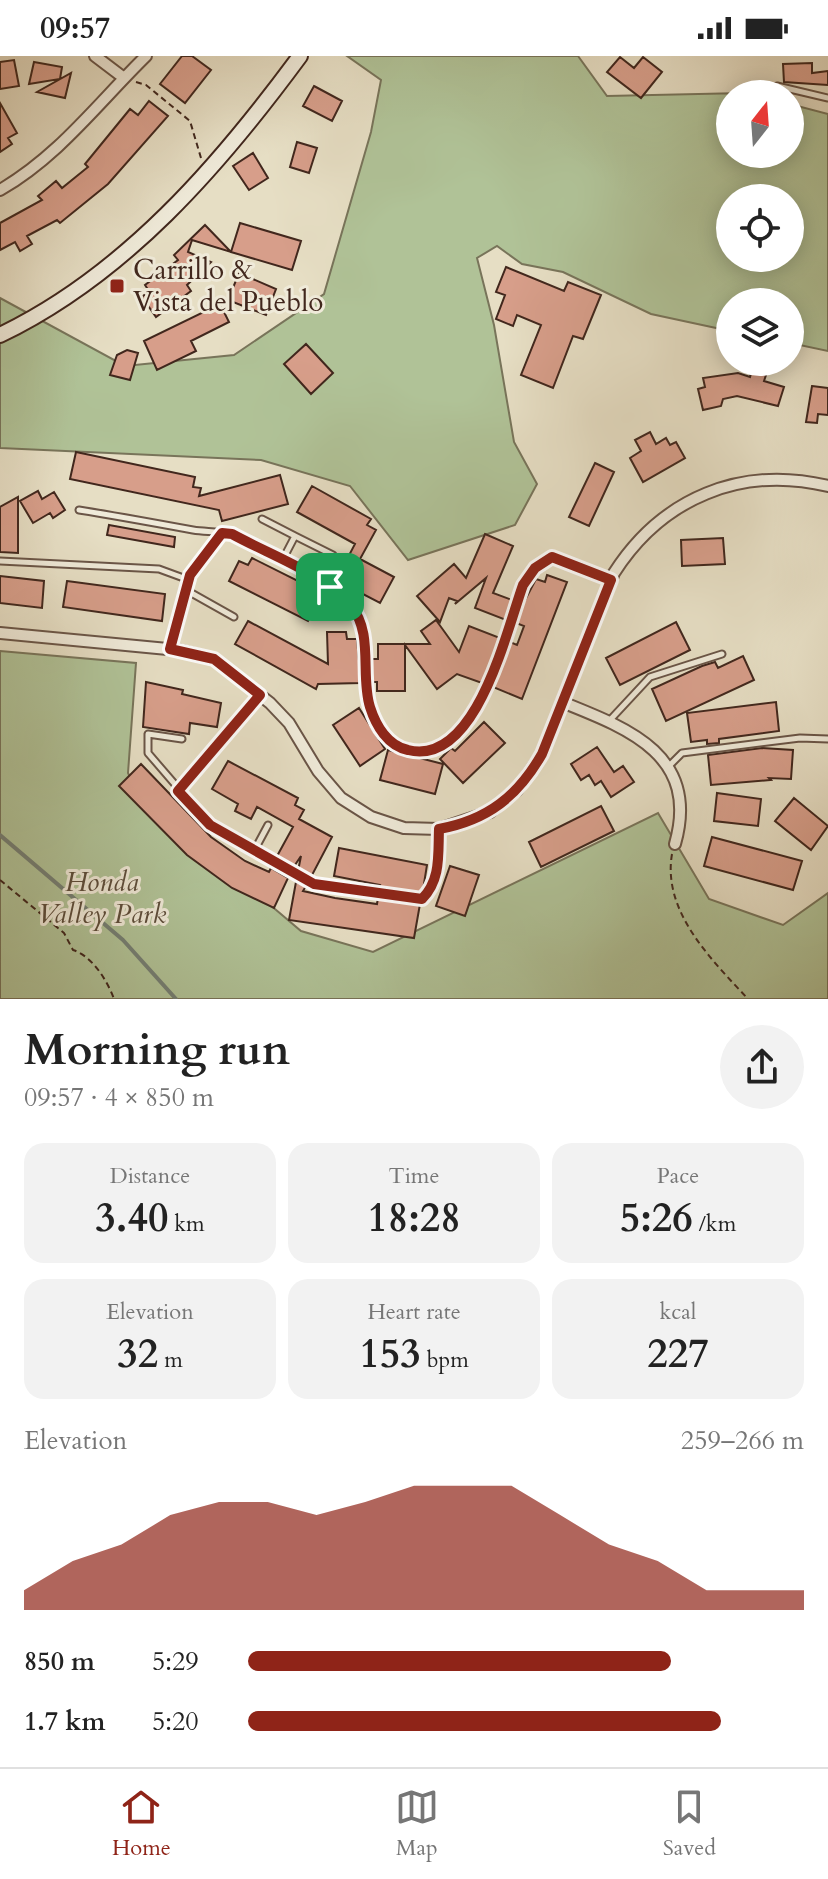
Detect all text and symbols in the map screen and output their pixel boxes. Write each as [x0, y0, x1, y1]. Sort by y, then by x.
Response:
text: 09:57 [40, 8, 110, 49]
north arrow [716, 80, 804, 168]
map controls [716, 80, 804, 376]
button: locate [716, 184, 804, 272]
place label: Carrillo & Vista del Pueblo [133, 251, 323, 321]
marker: Carrillo & Vista del Pueblo [108, 277, 126, 295]
button: layers [716, 288, 804, 376]
pin [296, 553, 364, 621]
icon: arrive [308, 565, 352, 609]
park label: Honda Valley Park [38, 863, 166, 933]
text: Morning run [24, 1020, 290, 1080]
button: share [720, 1025, 804, 1109]
text: 09:57 · 4 × 850 m [24, 1080, 214, 1115]
text: Distance [110, 1161, 190, 1191]
text: Time [389, 1161, 439, 1191]
text: Pace [657, 1161, 699, 1191]
text: 3.40 [95, 1191, 168, 1246]
text: 18:28 [367, 1191, 461, 1246]
text: 5:26 [620, 1191, 693, 1246]
text: km [168, 1209, 205, 1239]
text: /km [693, 1209, 736, 1239]
text: Elevation [106, 1297, 194, 1327]
text: Heart rate [367, 1297, 461, 1327]
text: kcal [660, 1297, 696, 1327]
text: 32 [117, 1327, 158, 1382]
text: 153 [359, 1327, 421, 1382]
text: 227 [647, 1327, 709, 1382]
text: m [158, 1345, 183, 1375]
text: bpm [421, 1345, 469, 1375]
text: Elevation [24, 1423, 127, 1458]
text: 259–266 m [681, 1423, 804, 1458]
text: 850 m [24, 1644, 95, 1679]
text: 5:29 [152, 1644, 199, 1679]
text: 1.7 km [24, 1704, 105, 1739]
text: 5:20 [152, 1704, 199, 1739]
tab: Home [112, 1785, 171, 1863]
tab: Map [395, 1785, 439, 1863]
tab: Saved [663, 1785, 716, 1863]

